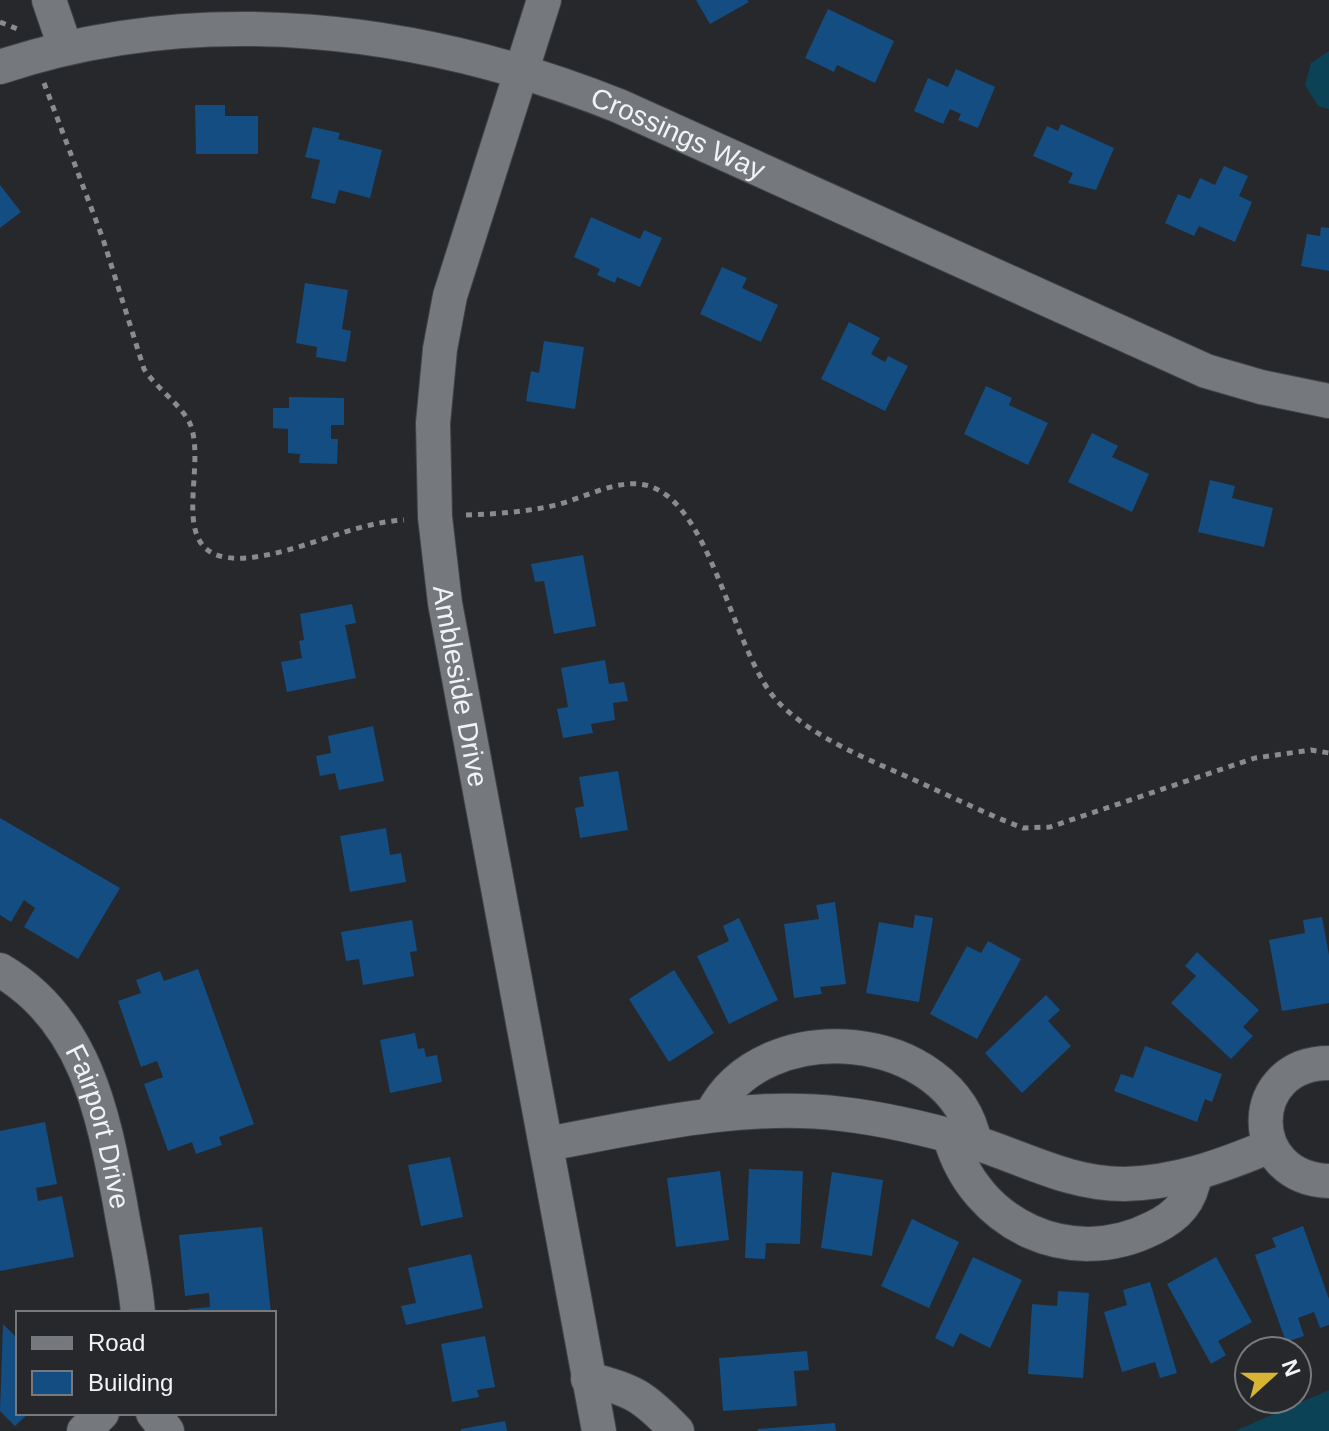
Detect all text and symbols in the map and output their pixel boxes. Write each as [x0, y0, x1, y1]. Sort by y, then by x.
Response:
street label: Crossings Way [587, 81, 770, 185]
street label: Ambleside Drive [428, 584, 494, 789]
street label: Fairport Drive [60, 1039, 136, 1211]
legend [16, 1311, 276, 1415]
text: Road [88, 1329, 145, 1356]
north arrow [1233, 1335, 1313, 1415]
text: N [1277, 1356, 1306, 1380]
text: Building [88, 1369, 173, 1396]

